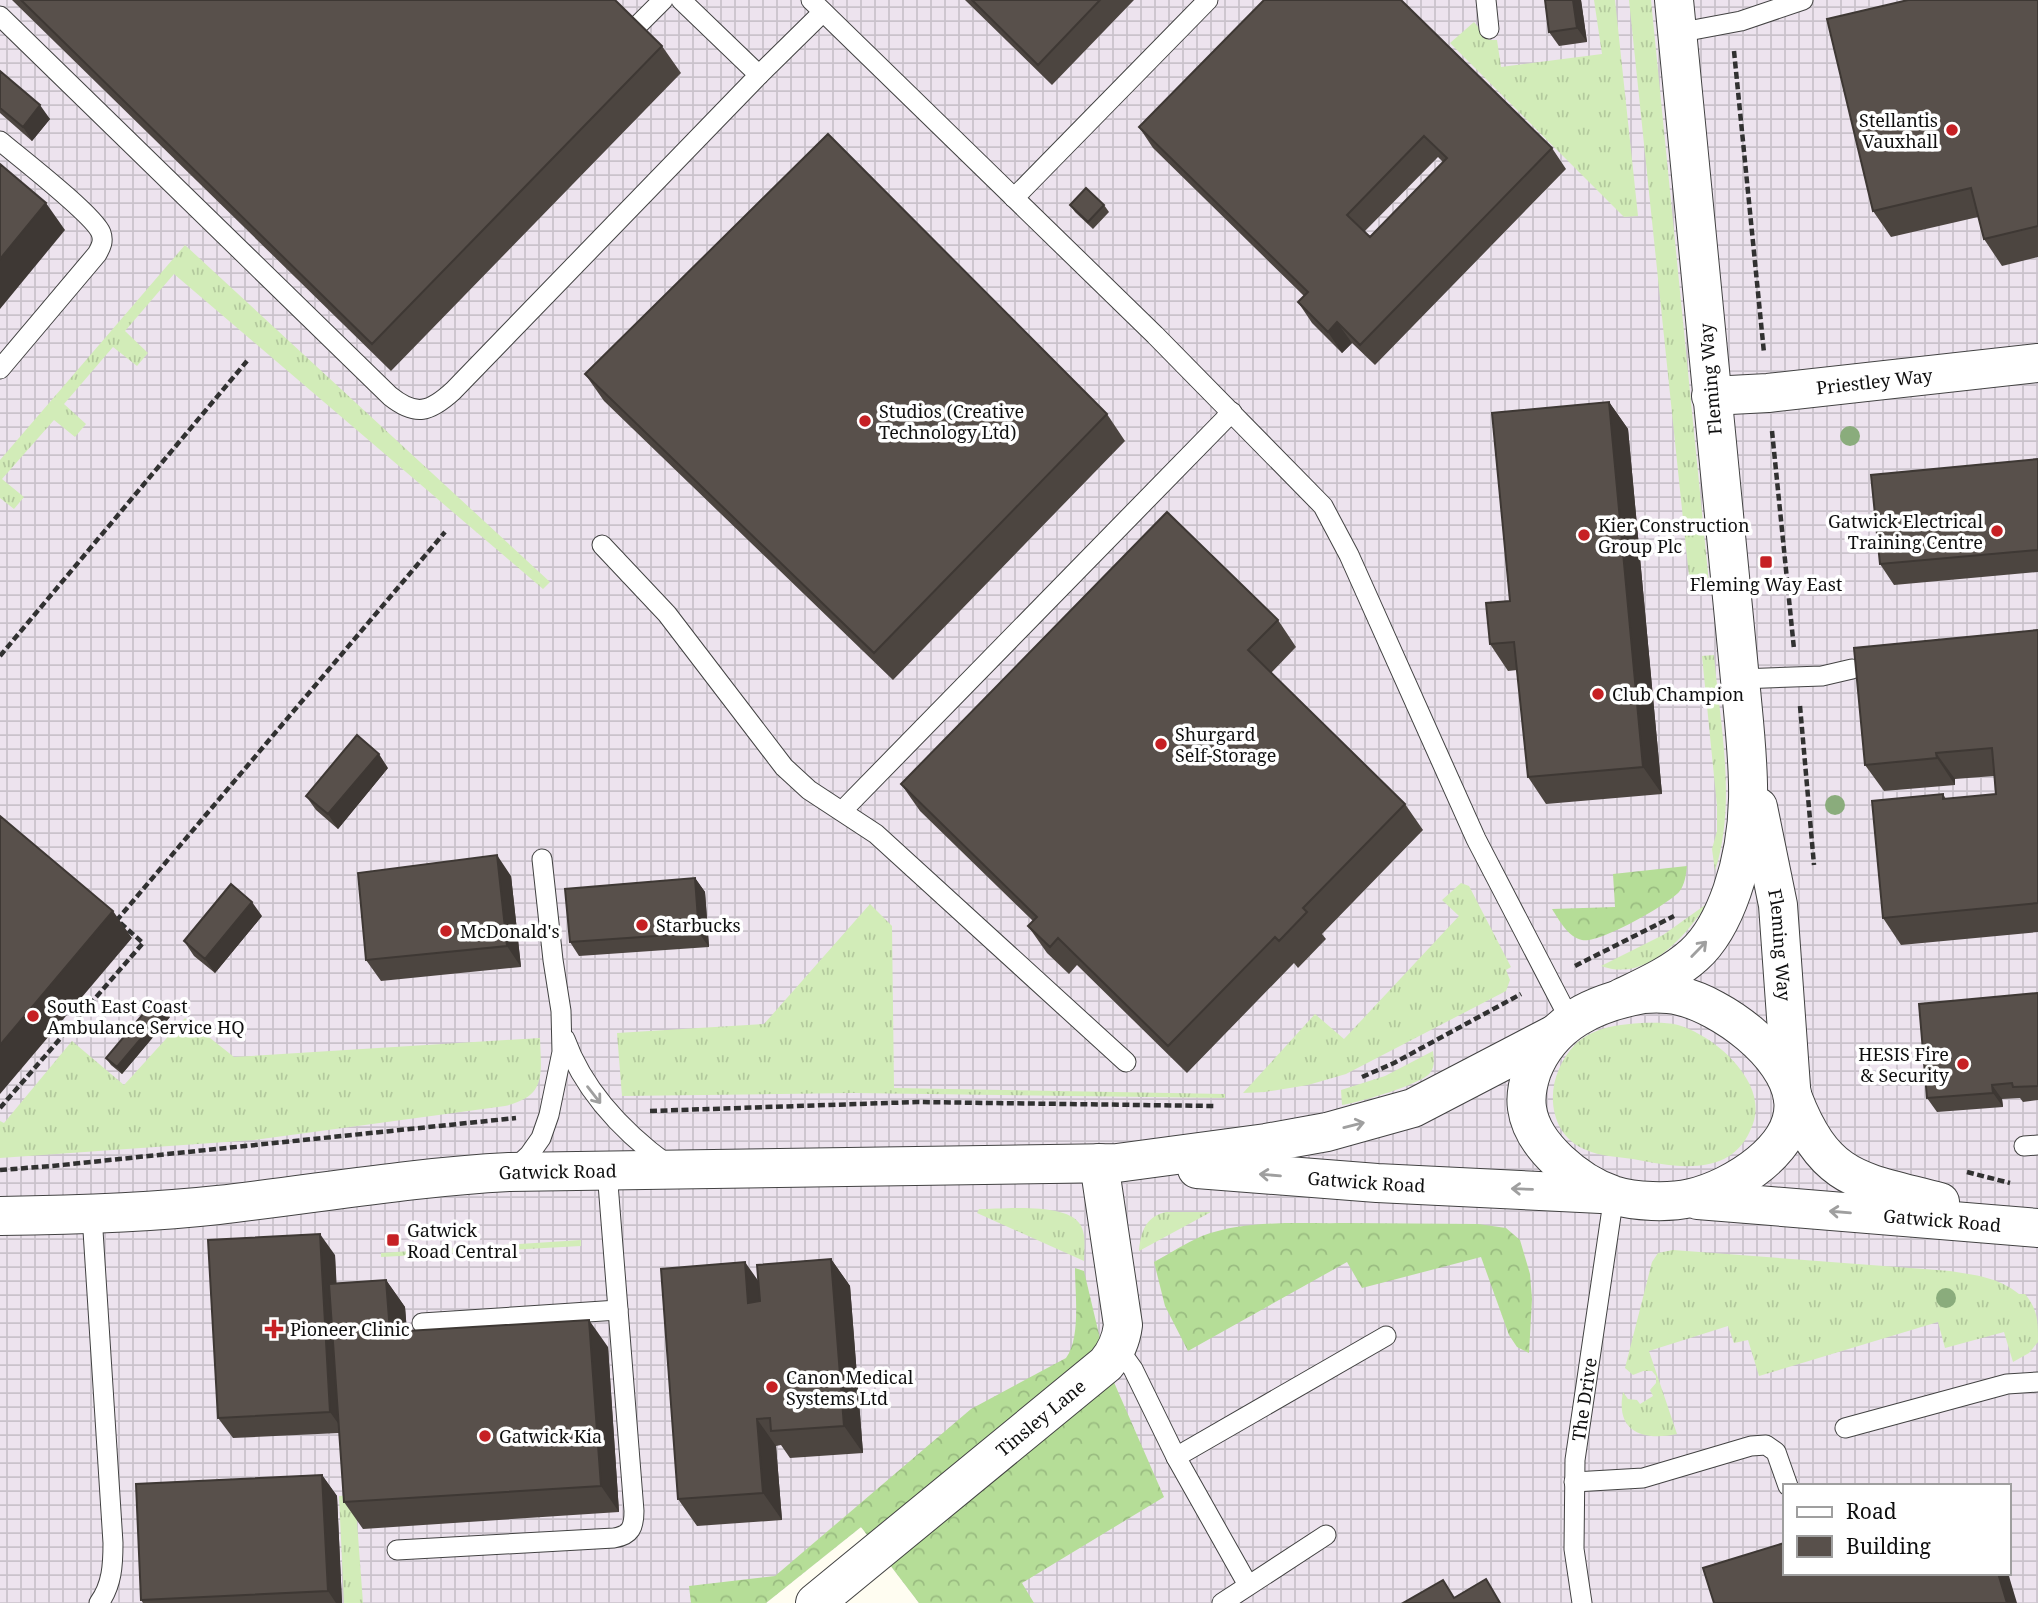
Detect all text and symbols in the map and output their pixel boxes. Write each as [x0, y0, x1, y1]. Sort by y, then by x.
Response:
place label: Stellantis Vauxhall [1859, 108, 1938, 153]
marker: Stellantis Vauxhall [1944, 122, 1960, 138]
street label: Fleming Way [1693, 321, 1727, 436]
street label: Priestley Way [1815, 363, 1934, 400]
place label: Studios (Creative Technology Ltd) [879, 399, 1024, 444]
marker: Studios (Creative Technology Ltd) [857, 413, 873, 429]
place label: Gatwick Electrical Training Centre [1828, 509, 1983, 554]
place label: Kier Construction Group Plc [1598, 513, 1750, 558]
marker: Gatwick Electrical Training Centre [1989, 523, 2005, 539]
marker: Kier Construction Group Plc [1576, 527, 1592, 543]
marker: Fleming Way East [1758, 554, 1774, 570]
place label: Fleming Way East [1690, 572, 1842, 596]
place label: Club Champion [1612, 682, 1745, 706]
marker: Club Champion [1590, 686, 1606, 702]
place label: Shurgard Self-Storage [1175, 722, 1276, 767]
marker: Shurgard Self-Storage [1153, 736, 1169, 752]
street label: Fleming Way [1763, 887, 1797, 1003]
place label: Starbucks [656, 913, 741, 937]
marker: Starbucks [634, 917, 650, 933]
place label: McDonald's [460, 919, 560, 943]
marker: McDonald's [438, 923, 454, 939]
one-way arrow [1691, 941, 1708, 958]
place label: South East Coast Ambulance Service HQ [47, 994, 245, 1039]
marker: South East Coast Ambulance Service HQ [25, 1008, 41, 1024]
place label: HESIS Fire & Security [1858, 1042, 1950, 1087]
marker: HESIS Fire & Security [1955, 1056, 1971, 1072]
one-way arrow [587, 1085, 602, 1104]
one-way arrow [1342, 1118, 1365, 1131]
street label: Gatwick Road [498, 1158, 617, 1185]
street label: Gatwick Road [1307, 1166, 1426, 1197]
one-way arrow [1259, 1168, 1282, 1181]
one-way arrow [1510, 1182, 1533, 1196]
street label: Gatwick Road [1882, 1203, 2002, 1237]
one-way arrow [1829, 1205, 1852, 1218]
place label: Gatwick Road Central [407, 1218, 518, 1263]
marker: Gatwick Road Central [385, 1232, 401, 1248]
place label: Pioneer Clinic [290, 1317, 410, 1341]
marker: Pioneer Clinic [264, 1319, 284, 1339]
street label: The Drive [1566, 1356, 1602, 1443]
place label: Canon Medical Systems Ltd [786, 1365, 914, 1410]
street label: Tinsley Lane [991, 1374, 1090, 1462]
marker: Canon Medical Systems Ltd [764, 1379, 780, 1395]
place label: Gatwick Kia [499, 1424, 602, 1448]
marker: Gatwick Kia [477, 1428, 493, 1444]
legend [1783, 1484, 2010, 1575]
text: Road [1846, 1497, 1897, 1525]
text: Building [1846, 1532, 1931, 1560]

